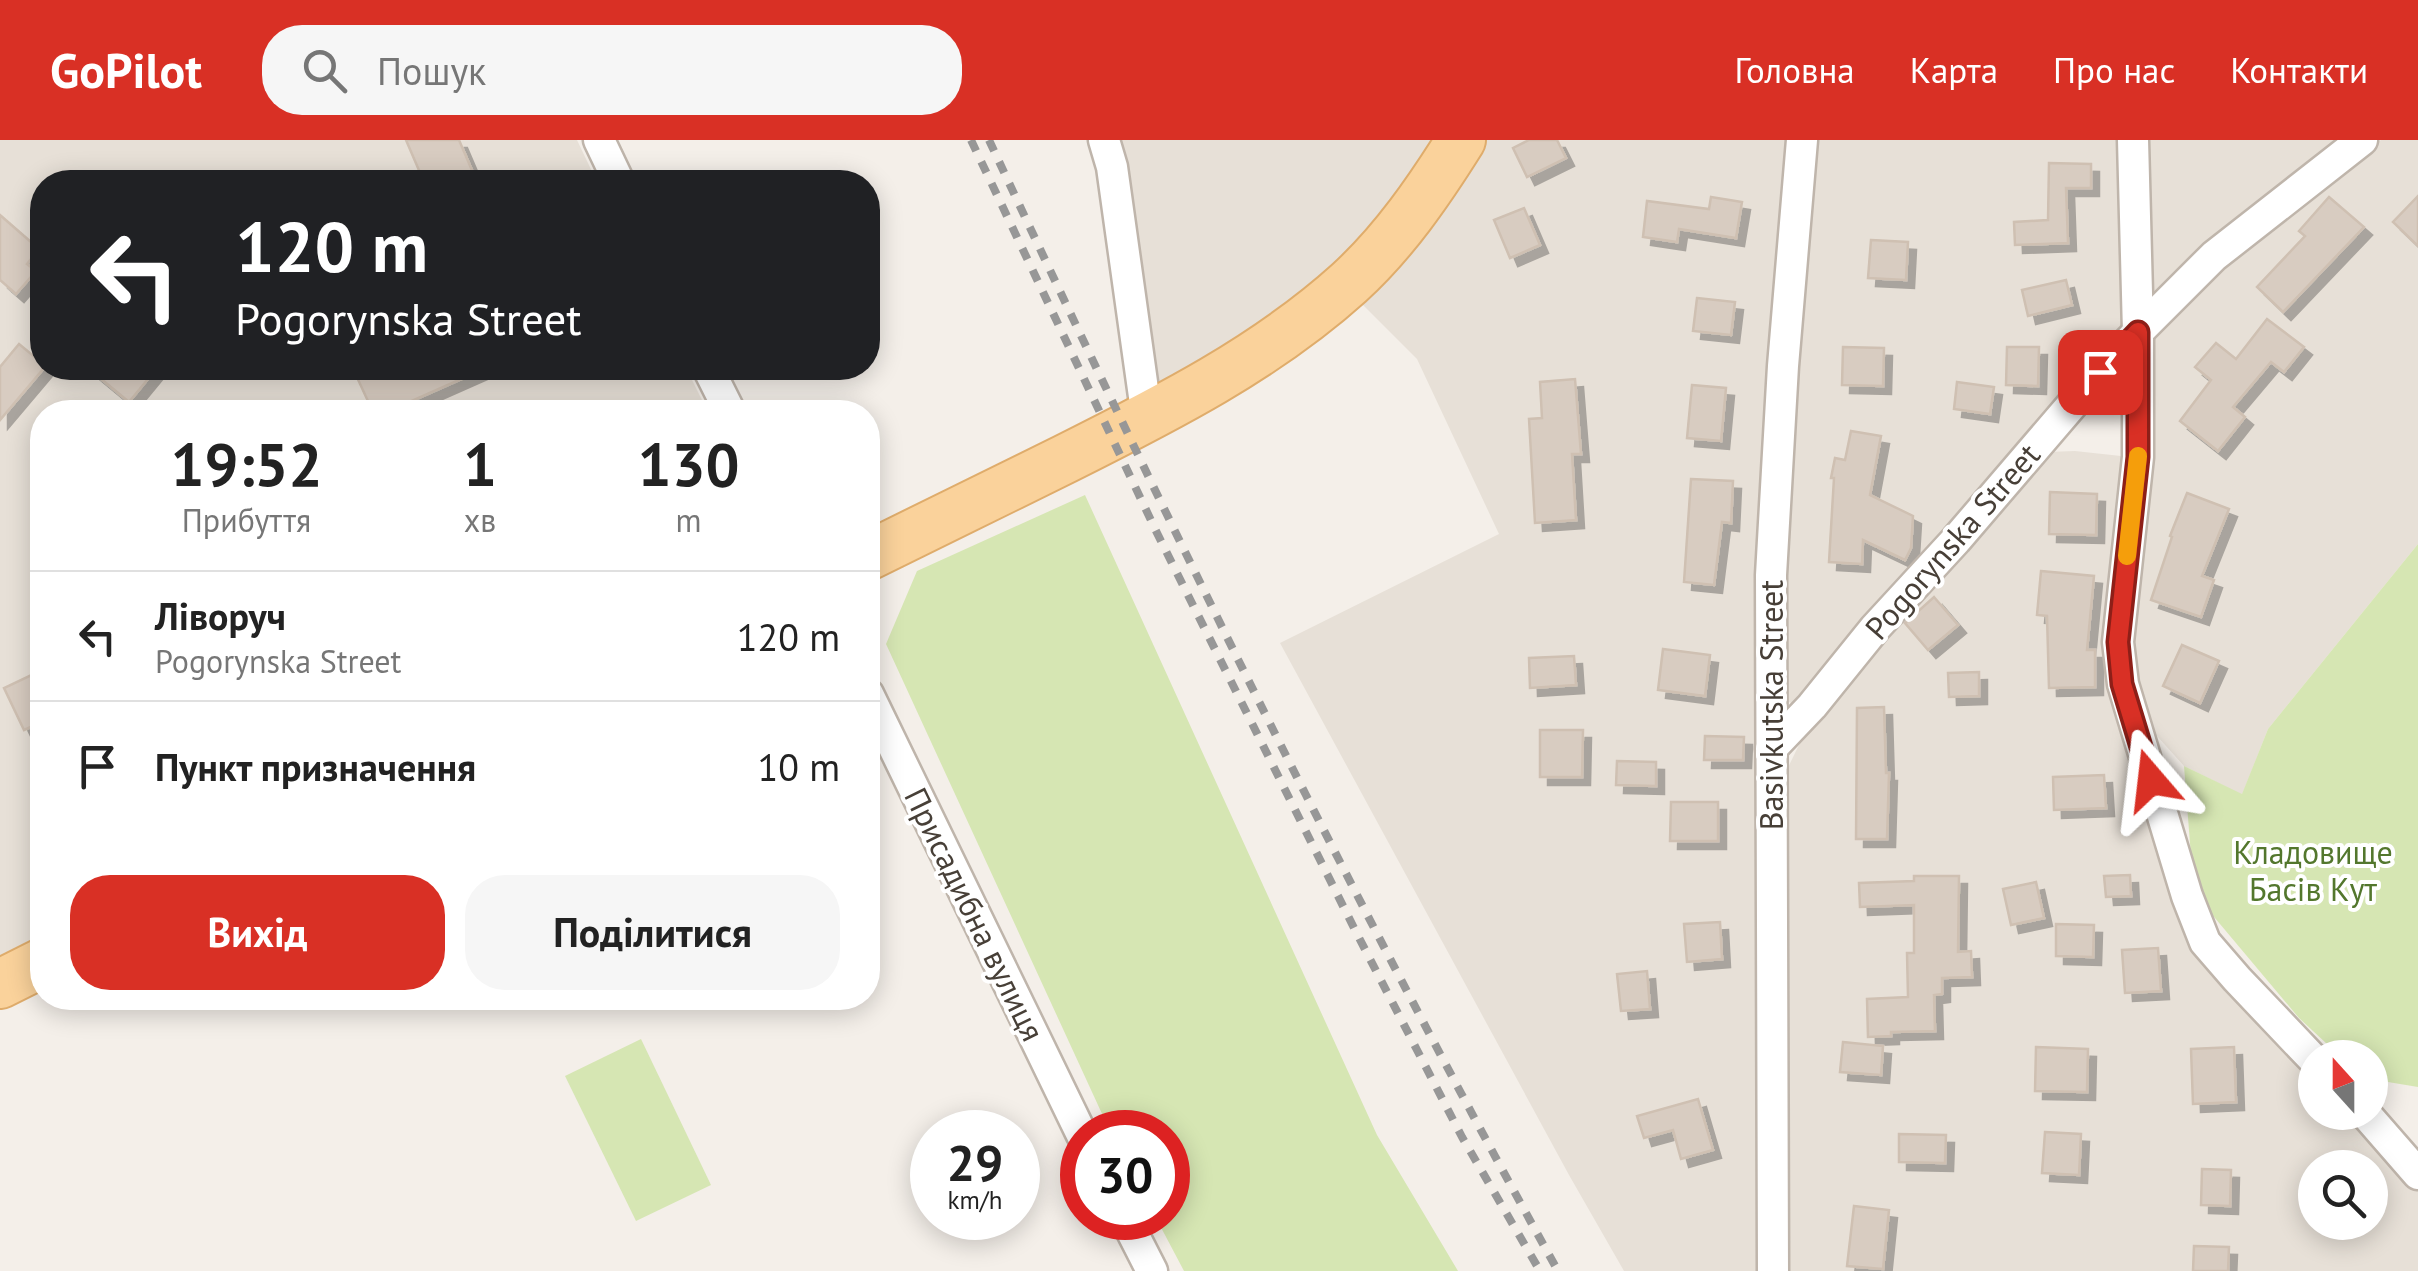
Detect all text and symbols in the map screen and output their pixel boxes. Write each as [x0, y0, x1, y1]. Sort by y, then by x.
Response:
search box [262, 25, 962, 115]
text: GoPilot [50, 39, 202, 101]
icon: search [297, 43, 352, 98]
text: Пошук [377, 46, 486, 95]
text: Головна [1734, 47, 1855, 93]
text: Карта [1910, 47, 1998, 93]
text: Про нас [2053, 47, 2175, 93]
text: Контакти [2230, 47, 2368, 93]
text: 120 m [235, 201, 428, 291]
icon: left [70, 210, 200, 340]
text: Pogorynska Street [235, 289, 582, 347]
pin [2058, 330, 2143, 415]
icon: arrive [2073, 345, 2128, 400]
text: 19:52 [170, 425, 323, 503]
text: 1 [463, 425, 497, 503]
text: 130 [637, 425, 740, 503]
street label: Pogorynska Street [1855, 434, 2049, 648]
text: Прибуття [182, 499, 311, 541]
text: хв [464, 499, 496, 541]
text: m [676, 499, 702, 541]
street label: Basivkutska Street [1750, 580, 1792, 830]
text: Ліворуч [155, 591, 286, 640]
icon: left [70, 609, 125, 664]
text: 120 m [737, 612, 840, 661]
text: Pogorynska Street [155, 640, 401, 682]
position arrow [2099, 728, 2203, 832]
icon: arrive [70, 739, 125, 794]
text: Пункт призначення [155, 742, 476, 791]
text: 10 m [758, 742, 840, 791]
street label: Присадибна вулиця [896, 781, 1054, 1047]
park label: Кладовище Басів Кут [2233, 831, 2393, 910]
button: Вихід [70, 875, 445, 990]
button: Поділитися [465, 875, 840, 990]
north arrow [2298, 1040, 2388, 1130]
map controls [2298, 1040, 2388, 1240]
speed limit sign: 30 [1060, 1110, 1190, 1240]
text: 29 [947, 1130, 1003, 1195]
button: search [2298, 1150, 2388, 1240]
text: km/h [948, 1184, 1002, 1216]

